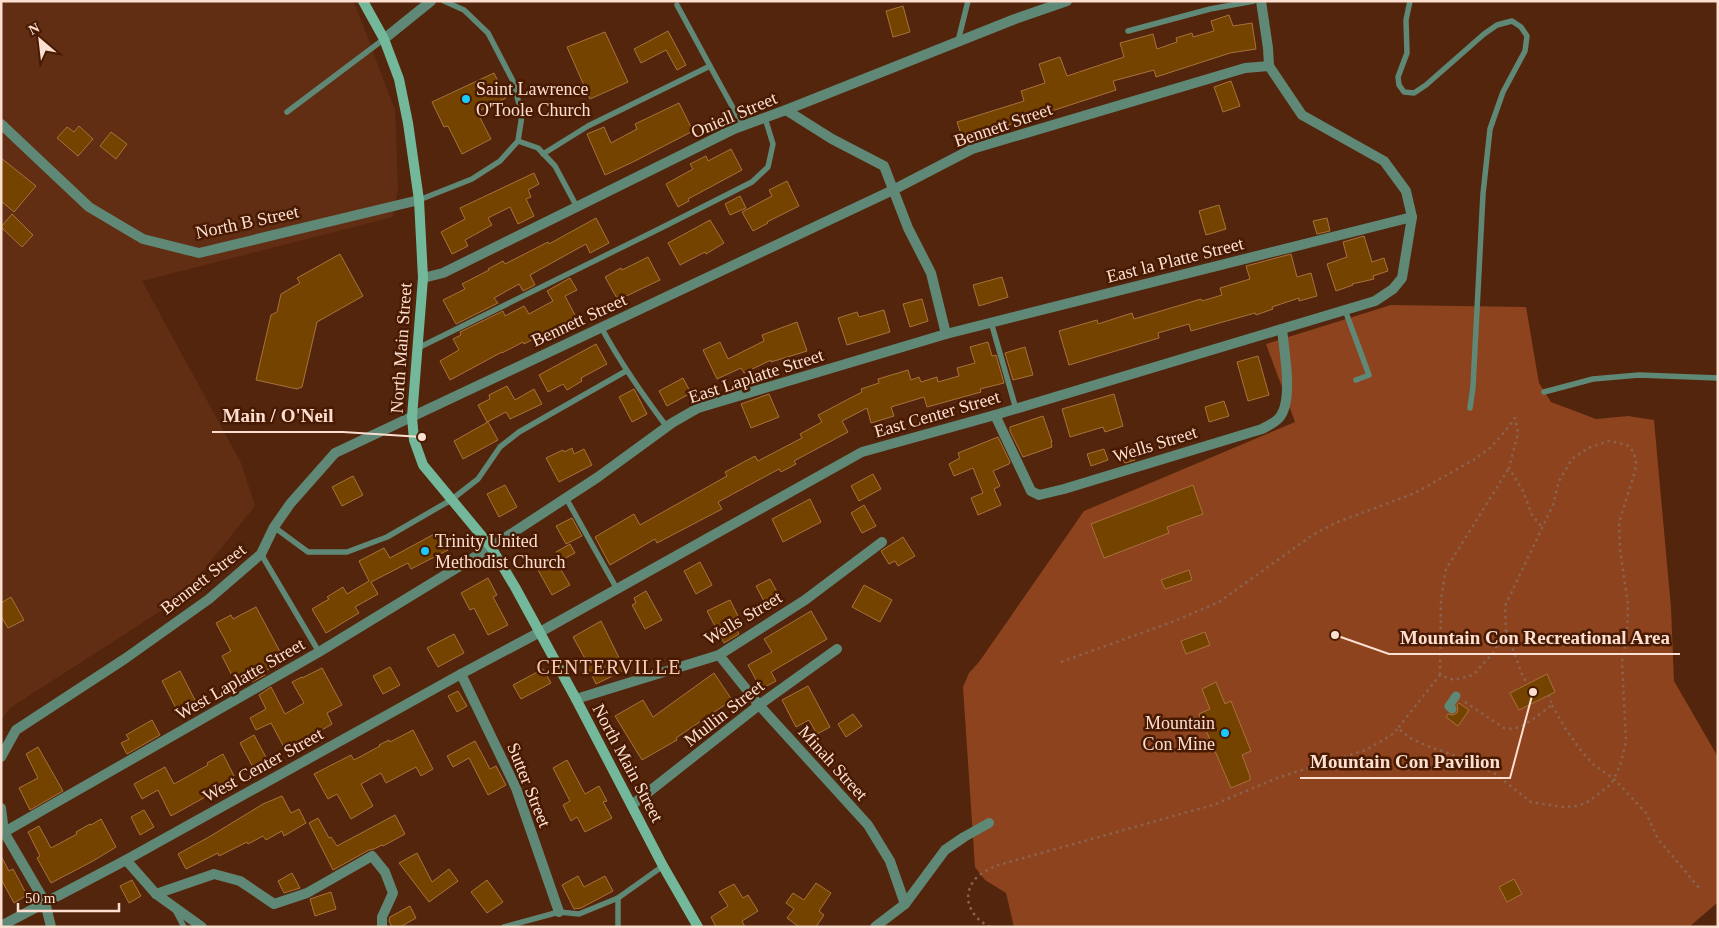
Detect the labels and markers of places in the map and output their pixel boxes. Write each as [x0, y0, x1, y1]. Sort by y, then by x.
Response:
place label: Saint Lawrence O'Toole Church [476, 79, 590, 120]
marker: Saint Lawrence O'Toole Church [460, 93, 472, 105]
callout: Main / O'Neil [212, 398, 343, 432]
place label: Trinity United Methodist Church [435, 531, 566, 572]
marker: Trinity United Methodist Church [419, 545, 431, 557]
callout: Mountain Con Recreational Area [1389, 620, 1680, 654]
place label: Mountain Con Mine [1142, 713, 1215, 754]
marker: Mountain Con Mine [1219, 727, 1231, 739]
callout: Mountain Con Pavilion [1300, 744, 1510, 778]

